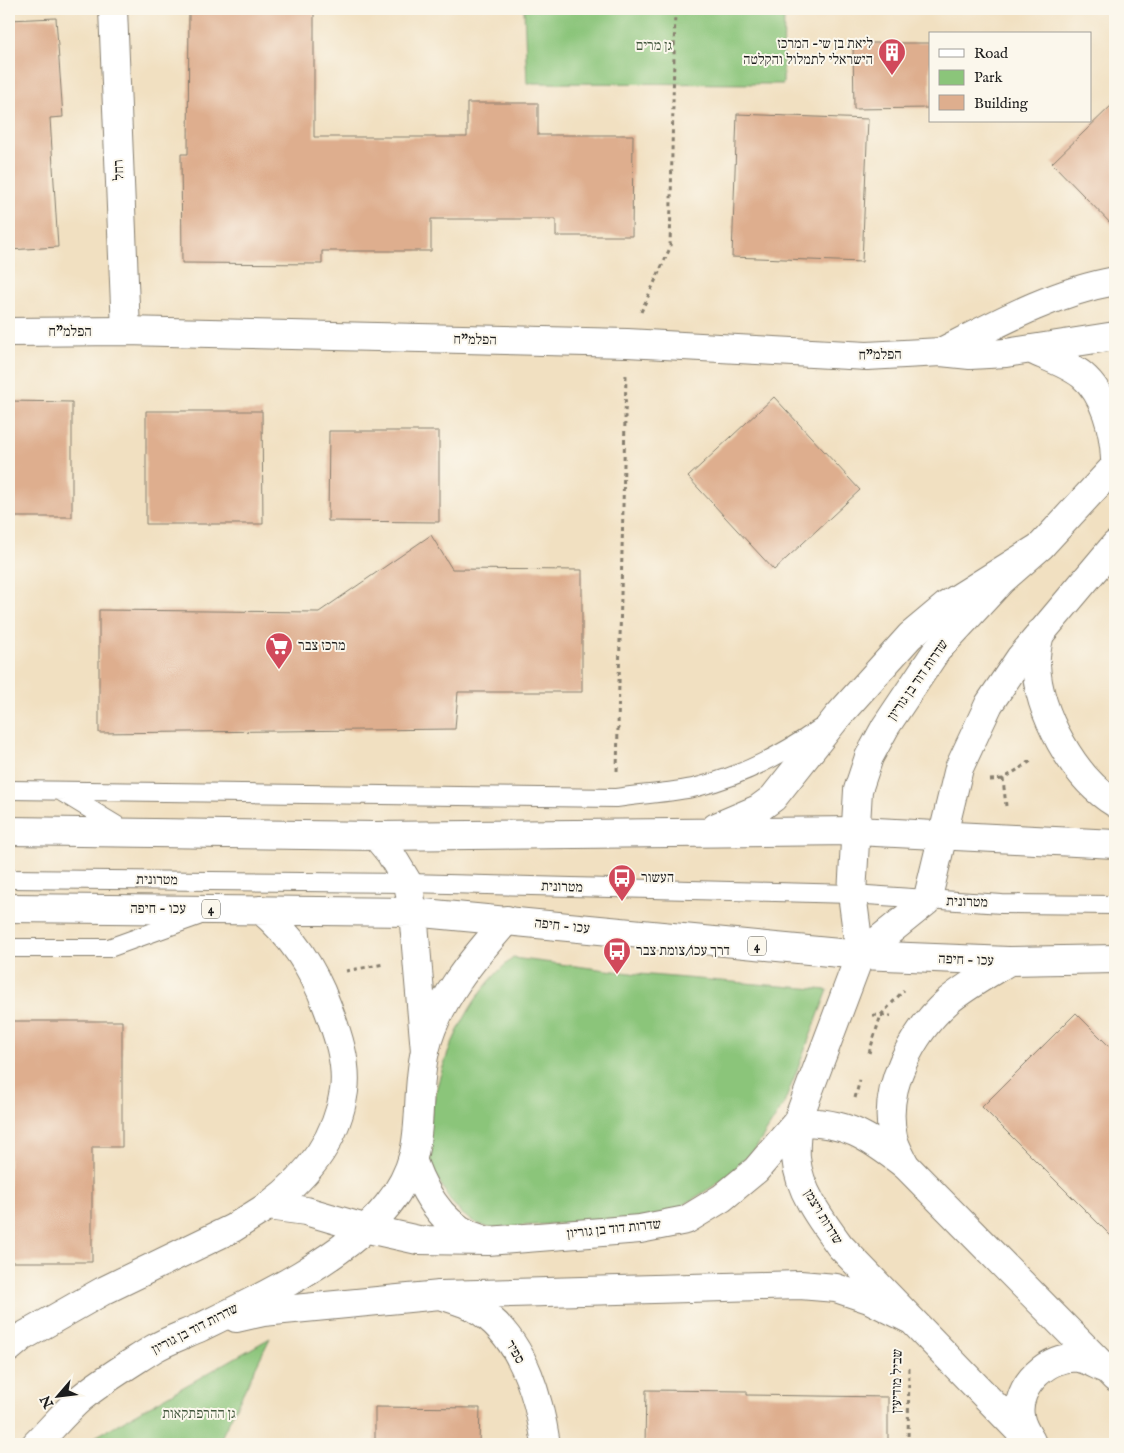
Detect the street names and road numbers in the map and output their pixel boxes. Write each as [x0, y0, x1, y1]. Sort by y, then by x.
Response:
street label: רחל [110, 159, 128, 181]
street label: הפלמ"ח [48, 323, 92, 341]
street label: הפלמ"ח [453, 331, 497, 349]
street label: הפלמ"ח [858, 346, 902, 364]
street label: שדרות דוד בן גוריון [883, 636, 953, 724]
street label: מטרונית [136, 871, 178, 889]
street label: מטרונית [541, 877, 583, 897]
street label: מטרונית [946, 892, 988, 912]
street label: עכו - חיפה [130, 900, 186, 918]
road number: 4 [202, 900, 220, 919]
street label: עכו - חיפה [533, 914, 591, 938]
road number: 4 [748, 936, 766, 956]
street label: עכו - חיפה [938, 950, 995, 970]
street label: שדרות ויצמן [800, 1186, 847, 1248]
street label: שדרות דוד בן גוריון [566, 1215, 663, 1243]
street label: שדרות דוד בן גוריון [149, 1299, 242, 1359]
street label: ספיר [501, 1337, 529, 1367]
street label: שביל מודיעין [887, 1348, 907, 1413]

